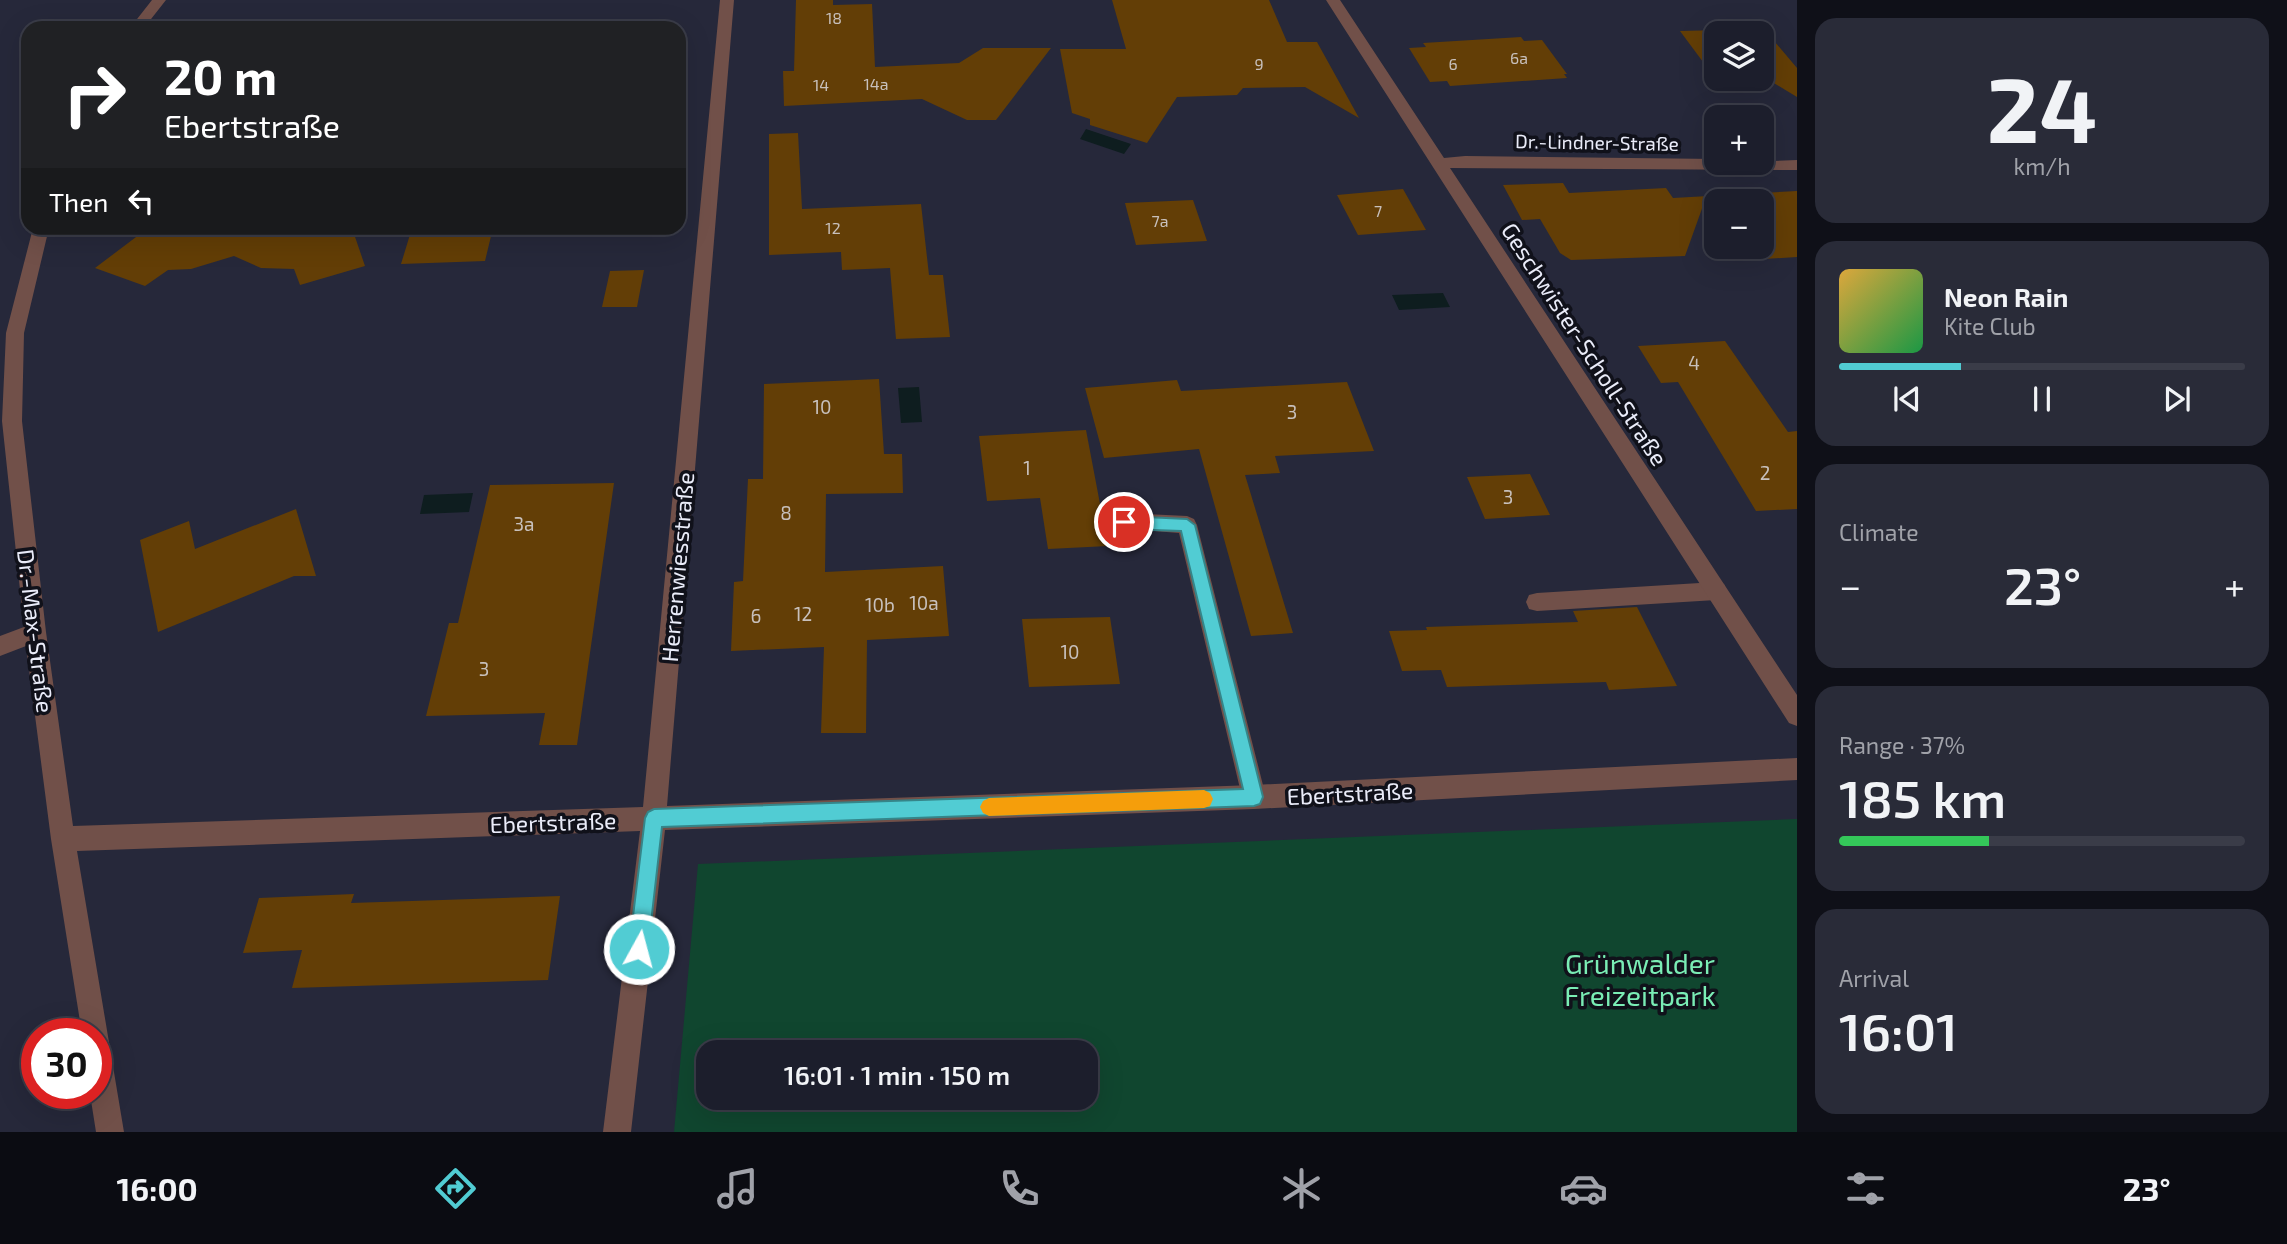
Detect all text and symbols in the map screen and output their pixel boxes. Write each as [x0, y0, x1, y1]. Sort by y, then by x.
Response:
house number: 18 [826, 8, 842, 27]
map controls [1704, 21, 1774, 259]
button: layers [1704, 21, 1774, 91]
text: 20 m [164, 46, 277, 105]
house number: 6a [1510, 48, 1528, 67]
icon: right [49, 49, 140, 140]
text: 24 [1987, 52, 2097, 161]
house number: 9 [1254, 54, 1264, 73]
house number: 6 [1448, 54, 1458, 73]
house number: 14a [864, 74, 889, 93]
house number: 14 [813, 75, 829, 94]
button: + [1704, 105, 1774, 175]
text: Ebertstraße [164, 106, 340, 144]
street label: Dr.-Lindner-Straße [1515, 129, 1679, 155]
text: km/h [2013, 152, 2071, 180]
icon: left [122, 182, 160, 220]
text: Then [49, 186, 108, 217]
button: − [1704, 189, 1774, 259]
house number: 7 [1374, 201, 1382, 220]
house number: 7a [1152, 211, 1168, 230]
street label: Geschwister-Scholl-Straße [1496, 217, 1674, 471]
house number: 12 [825, 218, 841, 237]
text: Neon Rain [1944, 281, 2068, 312]
text: Kite Club [1944, 312, 2036, 340]
house number: 4 [1688, 351, 1700, 374]
icon: previous [1888, 380, 1926, 418]
icon: pause [2023, 380, 2061, 418]
icon: next [2158, 380, 2196, 418]
house number: 10 [812, 395, 832, 418]
house number: 3 [1287, 400, 1297, 423]
house number: 1 [1023, 456, 1031, 479]
house number: 2 [1760, 461, 1770, 484]
street label: Herrenwiesstraße [655, 471, 699, 663]
house number: 3 [1503, 485, 1513, 508]
pin [1094, 492, 1154, 552]
house number: 8 [780, 501, 792, 524]
icon: arrive [1105, 503, 1143, 541]
house number: 3a [514, 512, 535, 535]
text: Climate [1839, 518, 1919, 546]
street label: Dr.-Max-Straße [12, 548, 60, 714]
text: 23° [2004, 553, 2081, 615]
text: − [1839, 562, 1861, 608]
text: + [2224, 562, 2245, 608]
house number: 10a [909, 591, 939, 614]
house number: 10b [865, 593, 895, 616]
house number: 12 [794, 602, 812, 625]
house number: 6 [751, 604, 761, 627]
house number: 10 [1060, 640, 1080, 663]
house number: 3 [479, 657, 489, 680]
text: Range · 37% [1839, 731, 1965, 759]
text: 185 km [1839, 766, 2006, 828]
street label: Ebertstraße [1286, 776, 1414, 810]
street label: Ebertstraße [489, 806, 617, 838]
position arrow [602, 912, 676, 986]
park label: Grünwalder Freizeitpark [1564, 946, 1716, 1012]
text: Arrival [1839, 964, 1909, 992]
text: 16:01 [1839, 999, 1958, 1061]
speed limit sign: 30 [21, 1018, 112, 1109]
text: 16:01 · 1 min · 150 m [784, 1059, 1010, 1090]
icon: directions [431, 1164, 480, 1213]
icon: music [713, 1164, 762, 1213]
icon: phone [995, 1164, 1044, 1213]
icon: climate [1277, 1164, 1326, 1213]
icon: car [1559, 1164, 1608, 1213]
icon: filters [1841, 1164, 1890, 1213]
text: 16:00 [116, 1169, 198, 1207]
text: 23° [2123, 1169, 2170, 1207]

